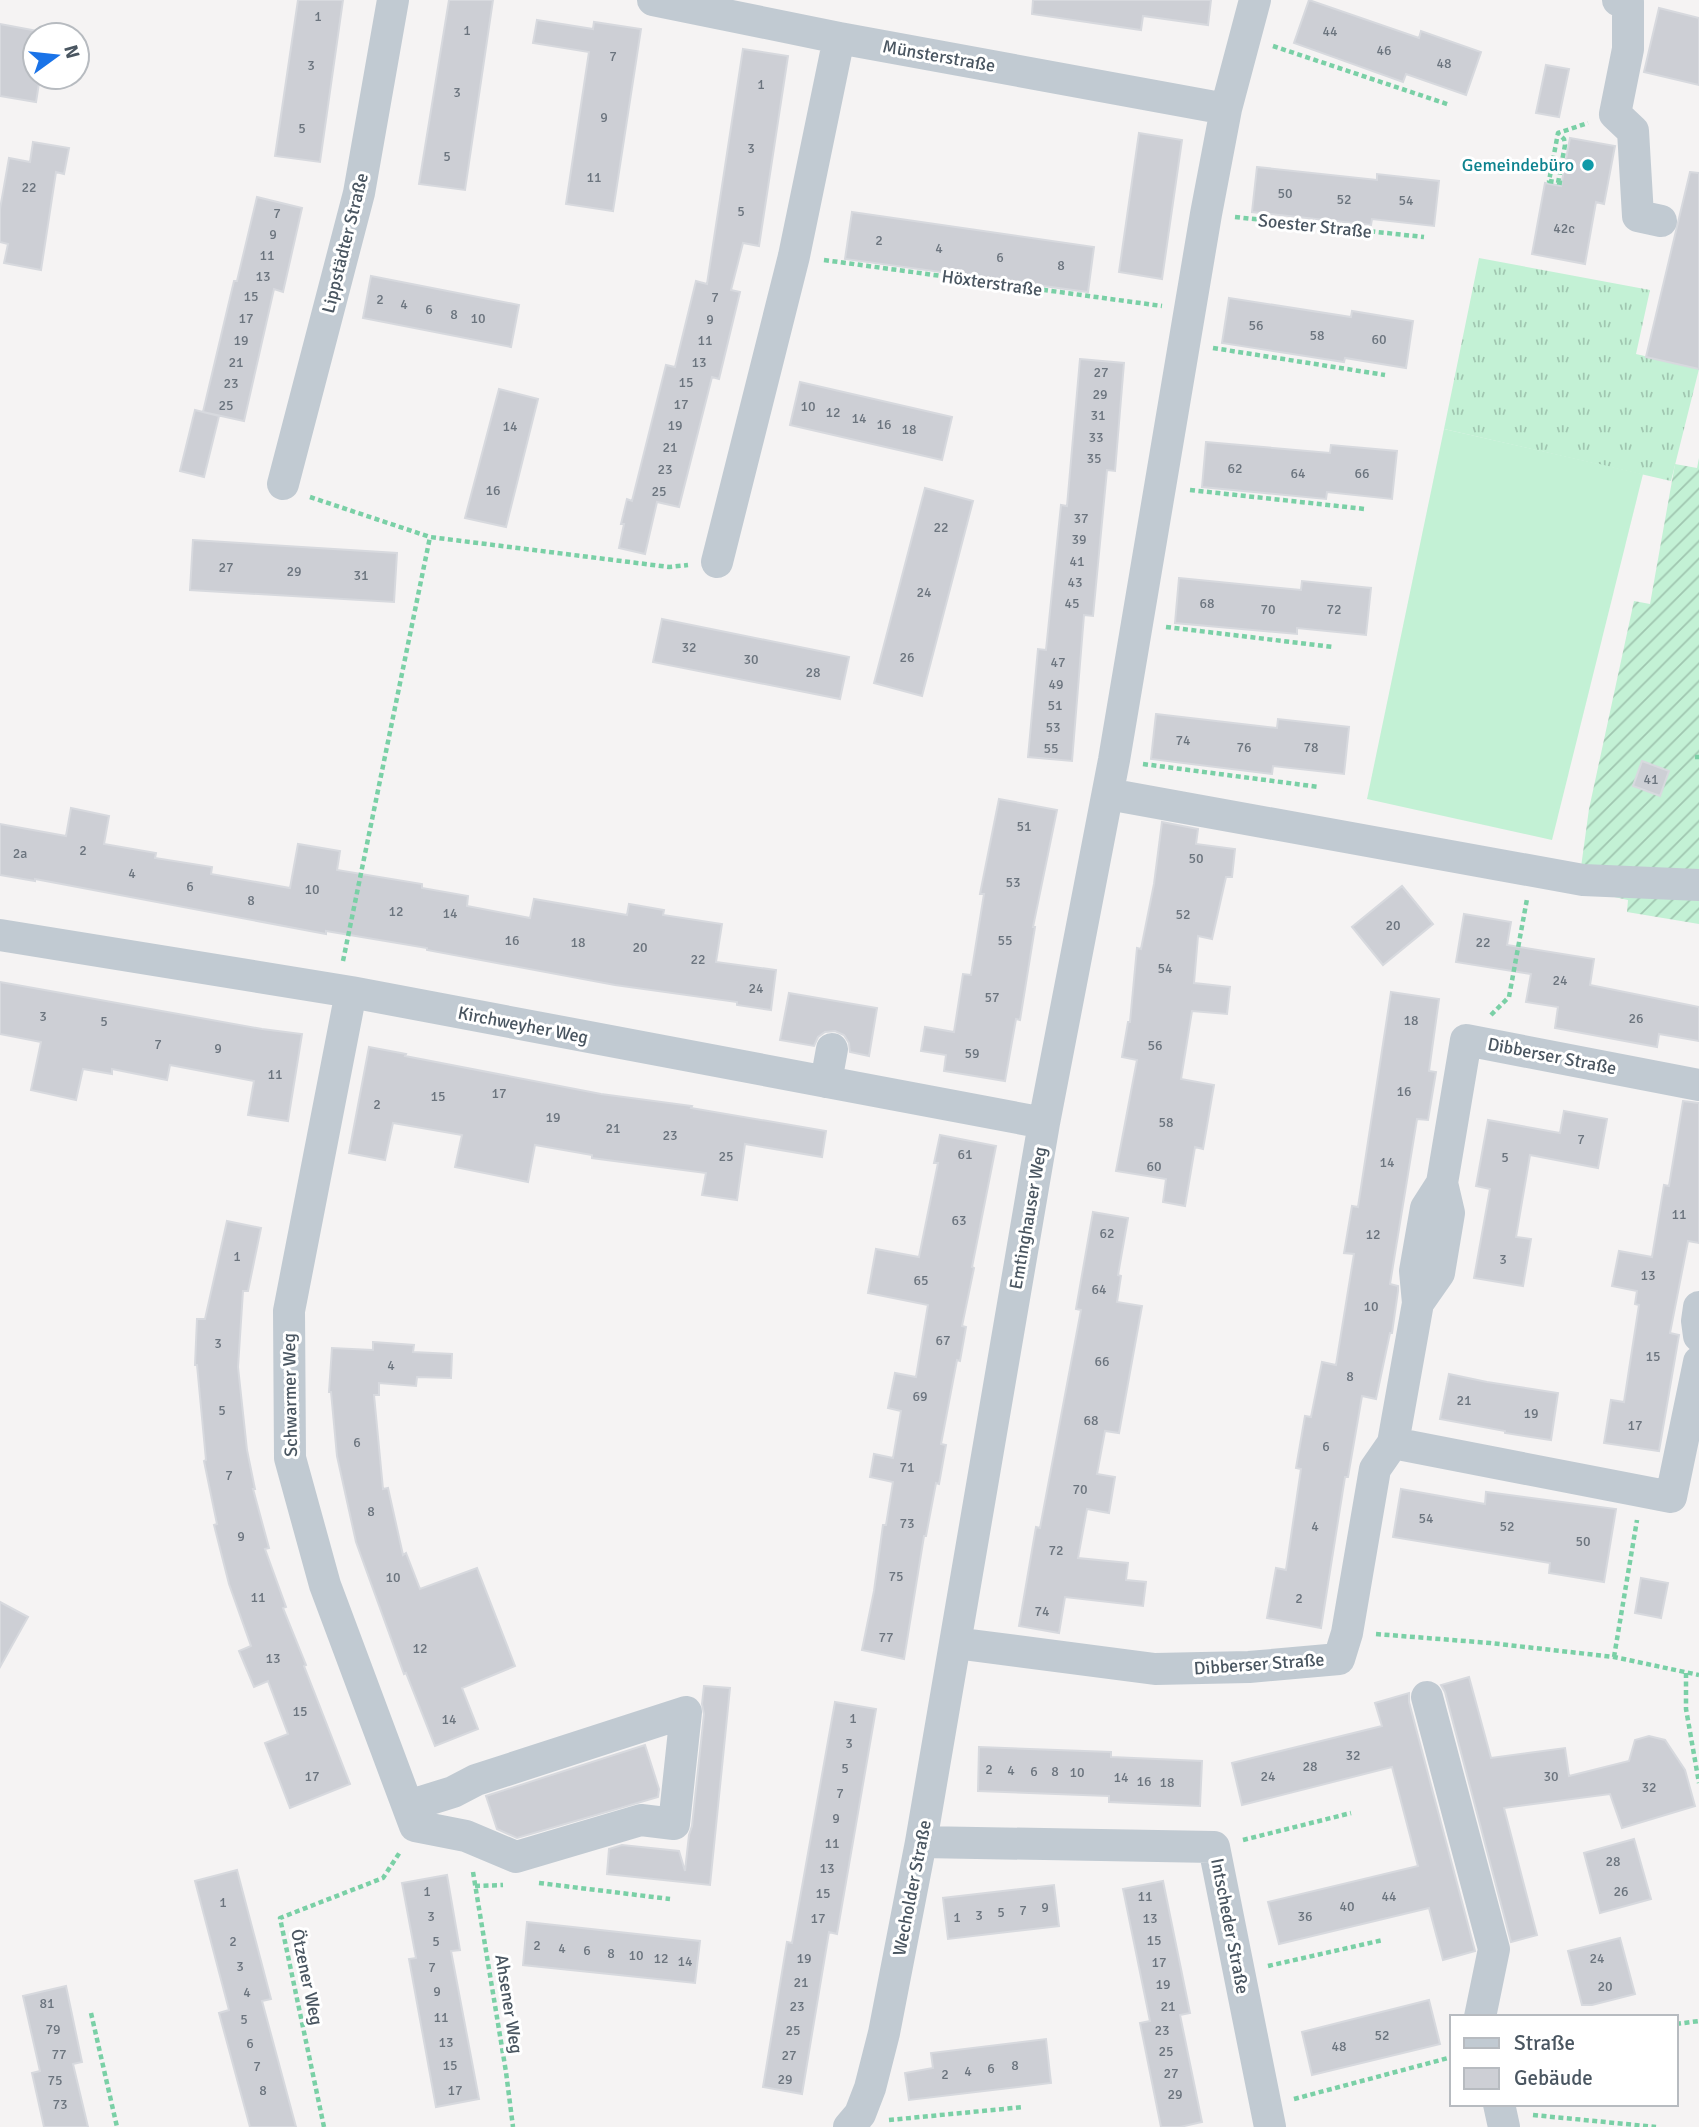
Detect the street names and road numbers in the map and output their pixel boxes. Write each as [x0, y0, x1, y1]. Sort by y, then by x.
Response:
street label: Münsterstraße [881, 35, 997, 77]
street label: Lippstädter Straße [317, 171, 373, 315]
street label: Soester Straße [1257, 209, 1373, 243]
street label: Höxterstraße [940, 265, 1044, 301]
street label: Kirchweyher Weg [456, 1002, 590, 1048]
street label: Dibberser Straße [1486, 1033, 1618, 1079]
street label: Emtinghauser Weg [1005, 1145, 1051, 1291]
street label: Schwarmer Weg [278, 1333, 302, 1457]
street label: Dibberser Straße [1193, 1648, 1325, 1680]
street label: Wecholder Straße [888, 1818, 936, 1958]
street label: Intscheder Straße [1206, 1856, 1254, 1996]
street label: Ötzener Weg [286, 1927, 328, 2027]
street label: Ahsener Weg [490, 1953, 528, 2055]

